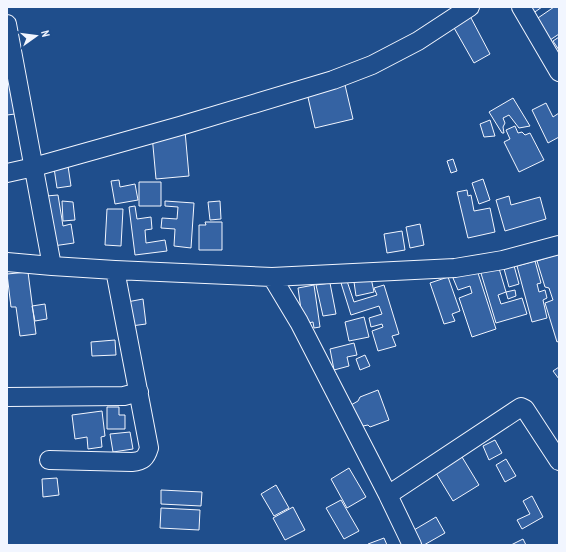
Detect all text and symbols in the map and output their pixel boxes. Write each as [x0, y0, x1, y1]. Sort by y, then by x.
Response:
north arrow [16, 16, 56, 56]
text: N [38, 29, 53, 38]

